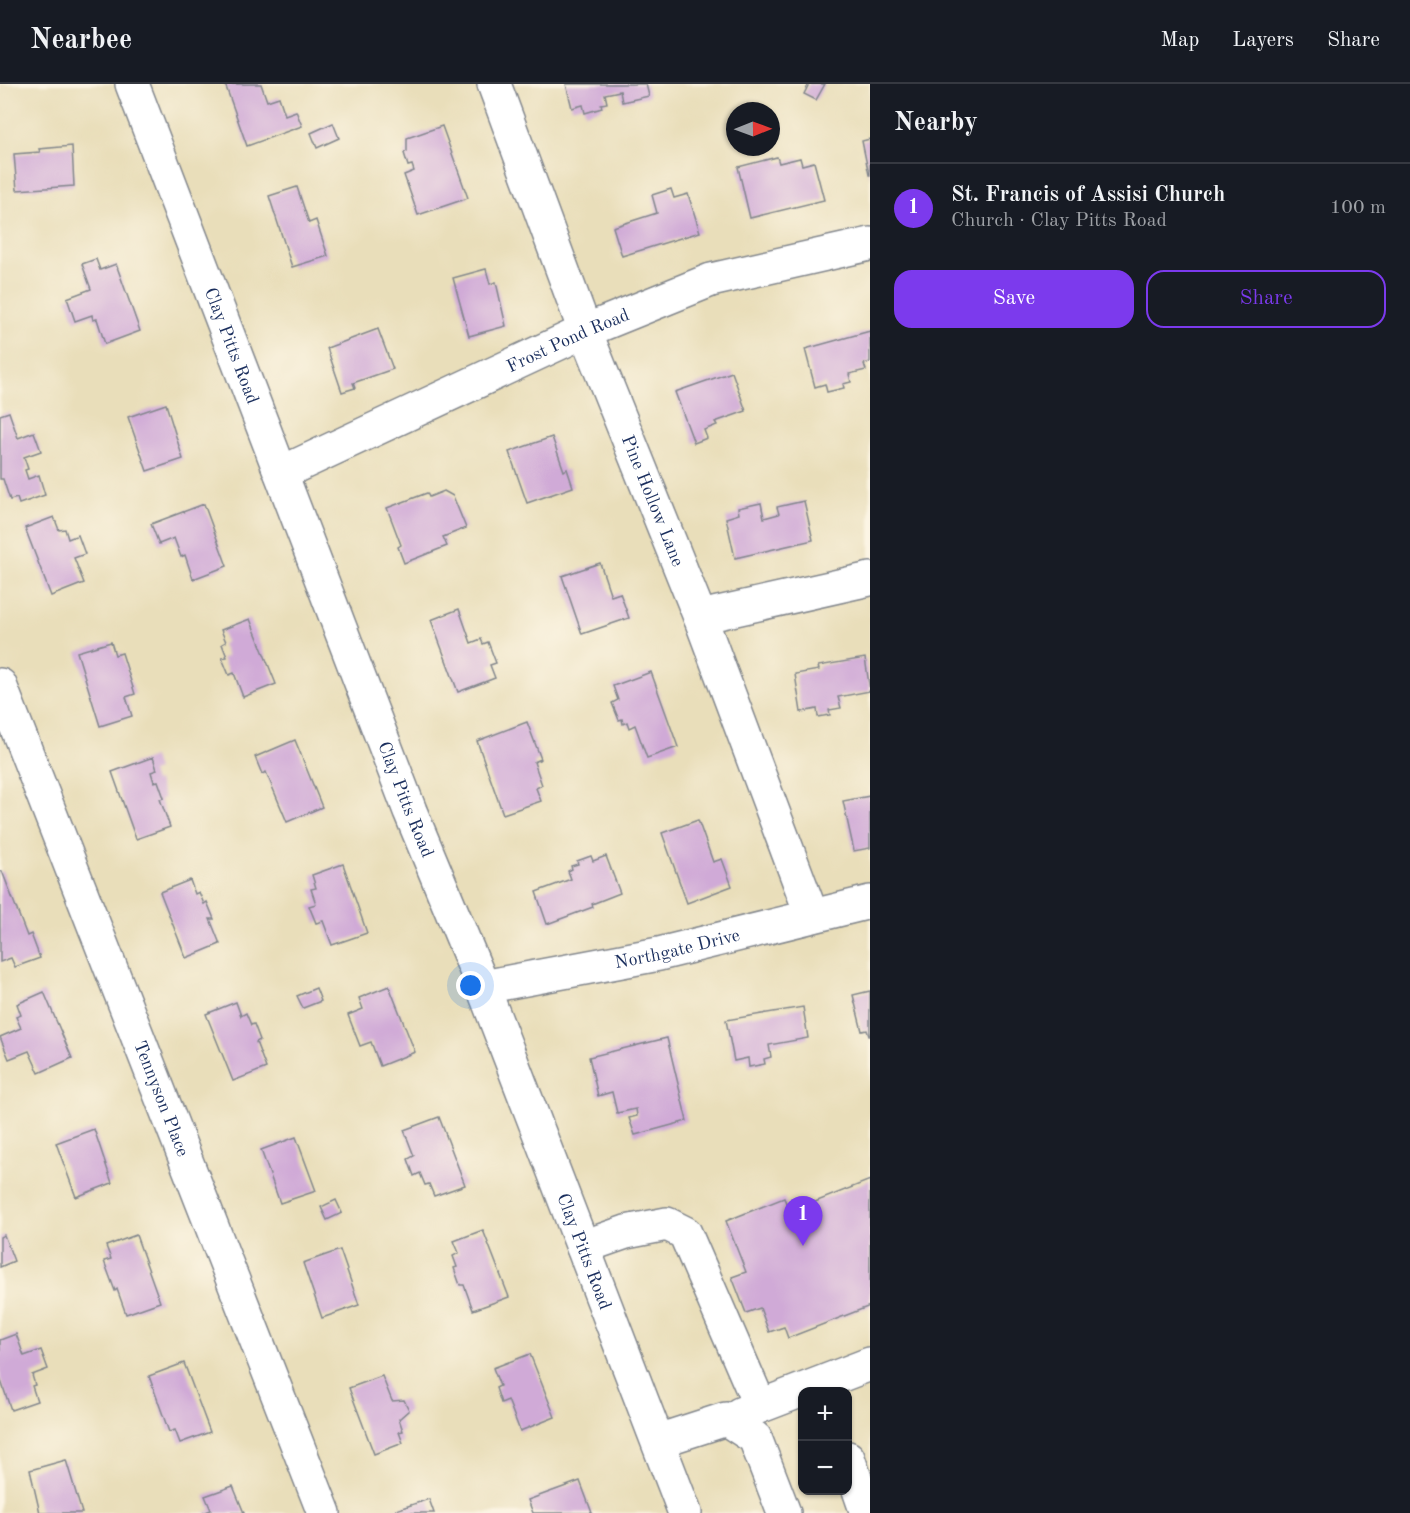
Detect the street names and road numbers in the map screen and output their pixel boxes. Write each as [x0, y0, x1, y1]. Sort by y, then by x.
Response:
street label: Clay Pitts Road [201, 285, 261, 406]
street label: Frost Pond Road [504, 306, 632, 376]
street label: Pine Hollow Lane [618, 433, 687, 569]
street label: Clay Pitts Road [374, 739, 436, 860]
street label: Northgate Drive [613, 926, 742, 972]
street label: Tennyson Place [130, 1038, 192, 1159]
street label: Clay Pitts Road [553, 1191, 614, 1312]

